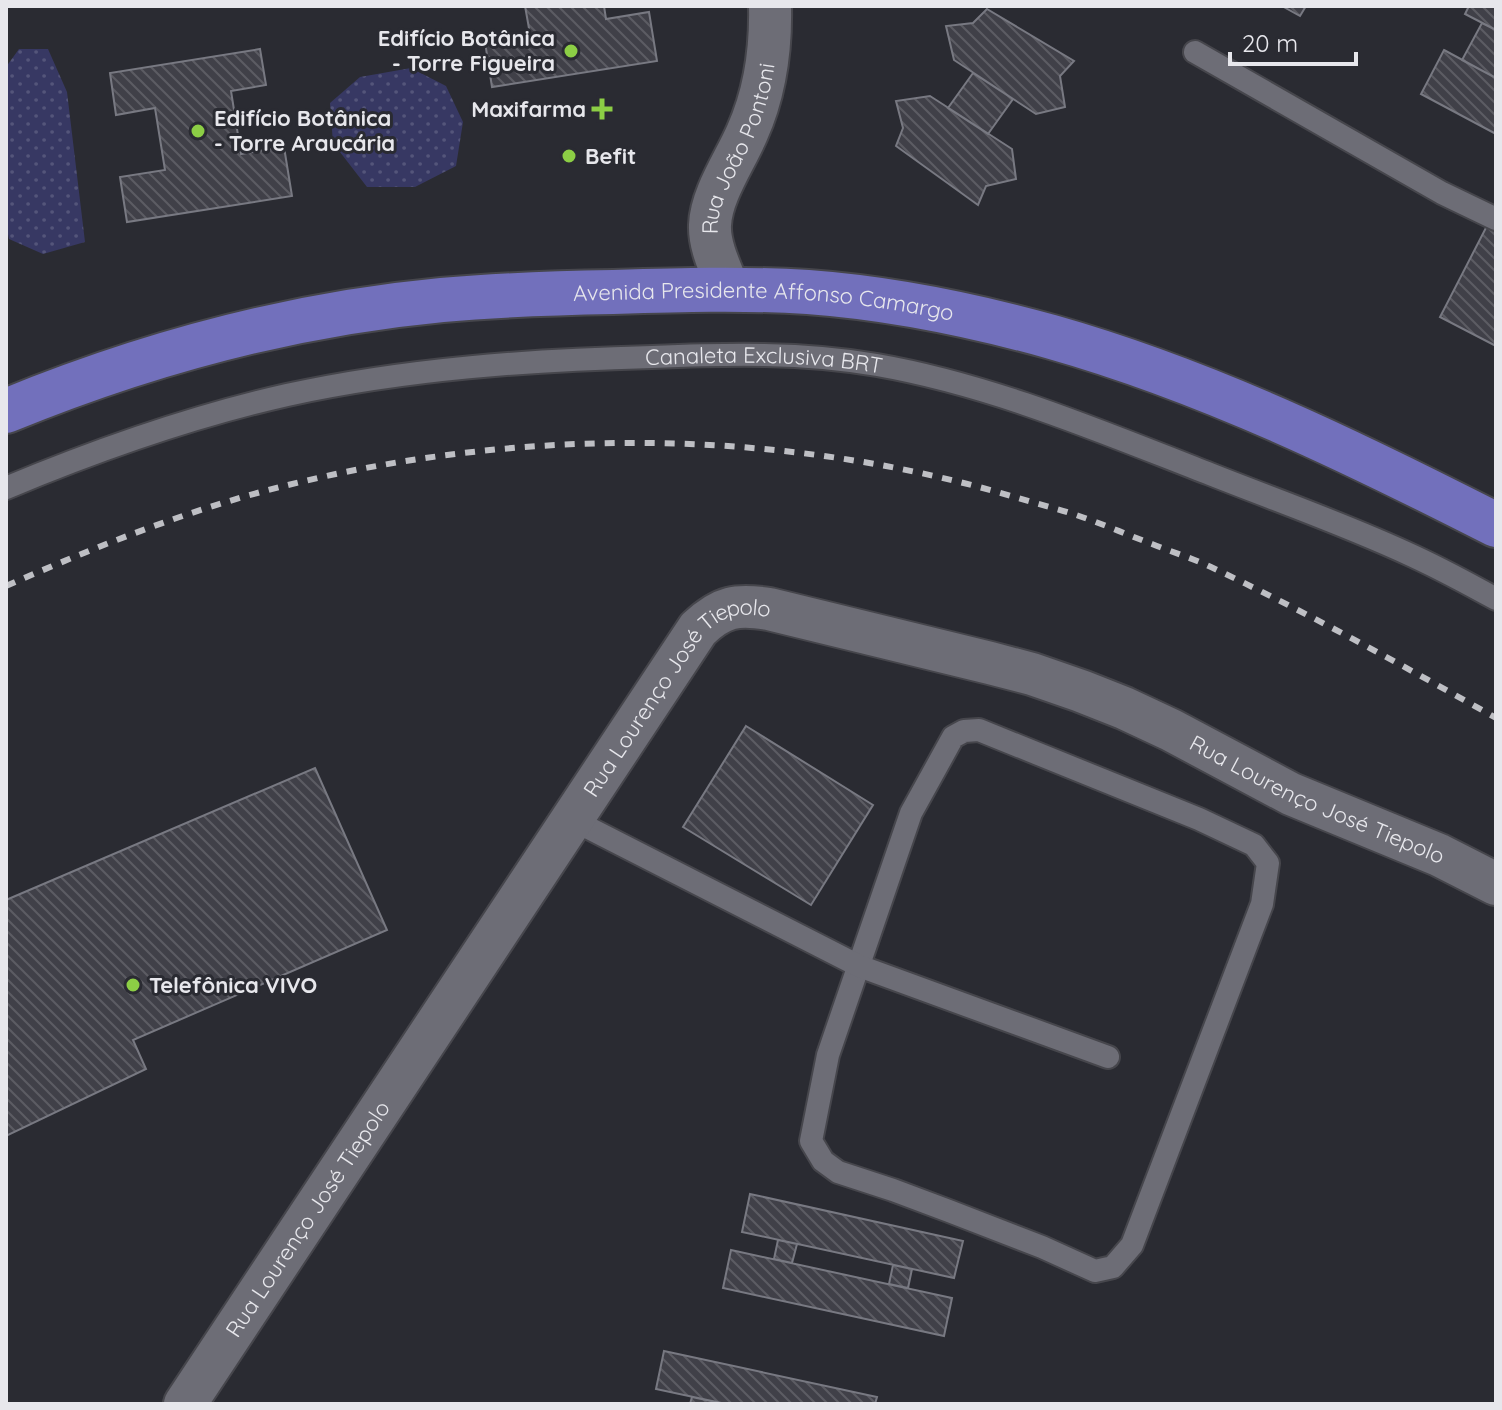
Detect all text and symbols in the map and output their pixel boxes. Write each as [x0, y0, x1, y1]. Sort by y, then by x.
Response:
scale bar [1230, 16, 1356, 66]
place label: Edifício Botânica - Torre Figueira [378, 24, 555, 77]
text: 20 m [1242, 28, 1298, 58]
marker: Edifício Botânica - Torre Figueira [562, 42, 580, 60]
street label: Rua João Pontoni [696, 61, 781, 234]
place label: Maxifarma [471, 95, 586, 123]
marker: Maxifarma [593, 100, 611, 118]
place label: Edifício Botânica - Torre Araucária [214, 104, 395, 157]
marker: Edifício Botânica - Torre Araucária [189, 122, 207, 140]
place label: Befit [585, 142, 636, 170]
marker: Befit [560, 147, 578, 165]
street label: Avenida Presidente Affonso Camargo [573, 276, 957, 327]
street label: Canaleta Exclusiva BRT [645, 341, 885, 380]
street label: Rua Lourenço José Tiepolo [577, 593, 773, 802]
street label: Rua Lourenço José Tiepolo [1185, 729, 1449, 870]
place label: Telefônica VIVO [149, 971, 317, 999]
marker: Telefônica VIVO [124, 976, 142, 994]
street label: Rua Lourenço José Tiepolo [219, 1095, 396, 1342]

